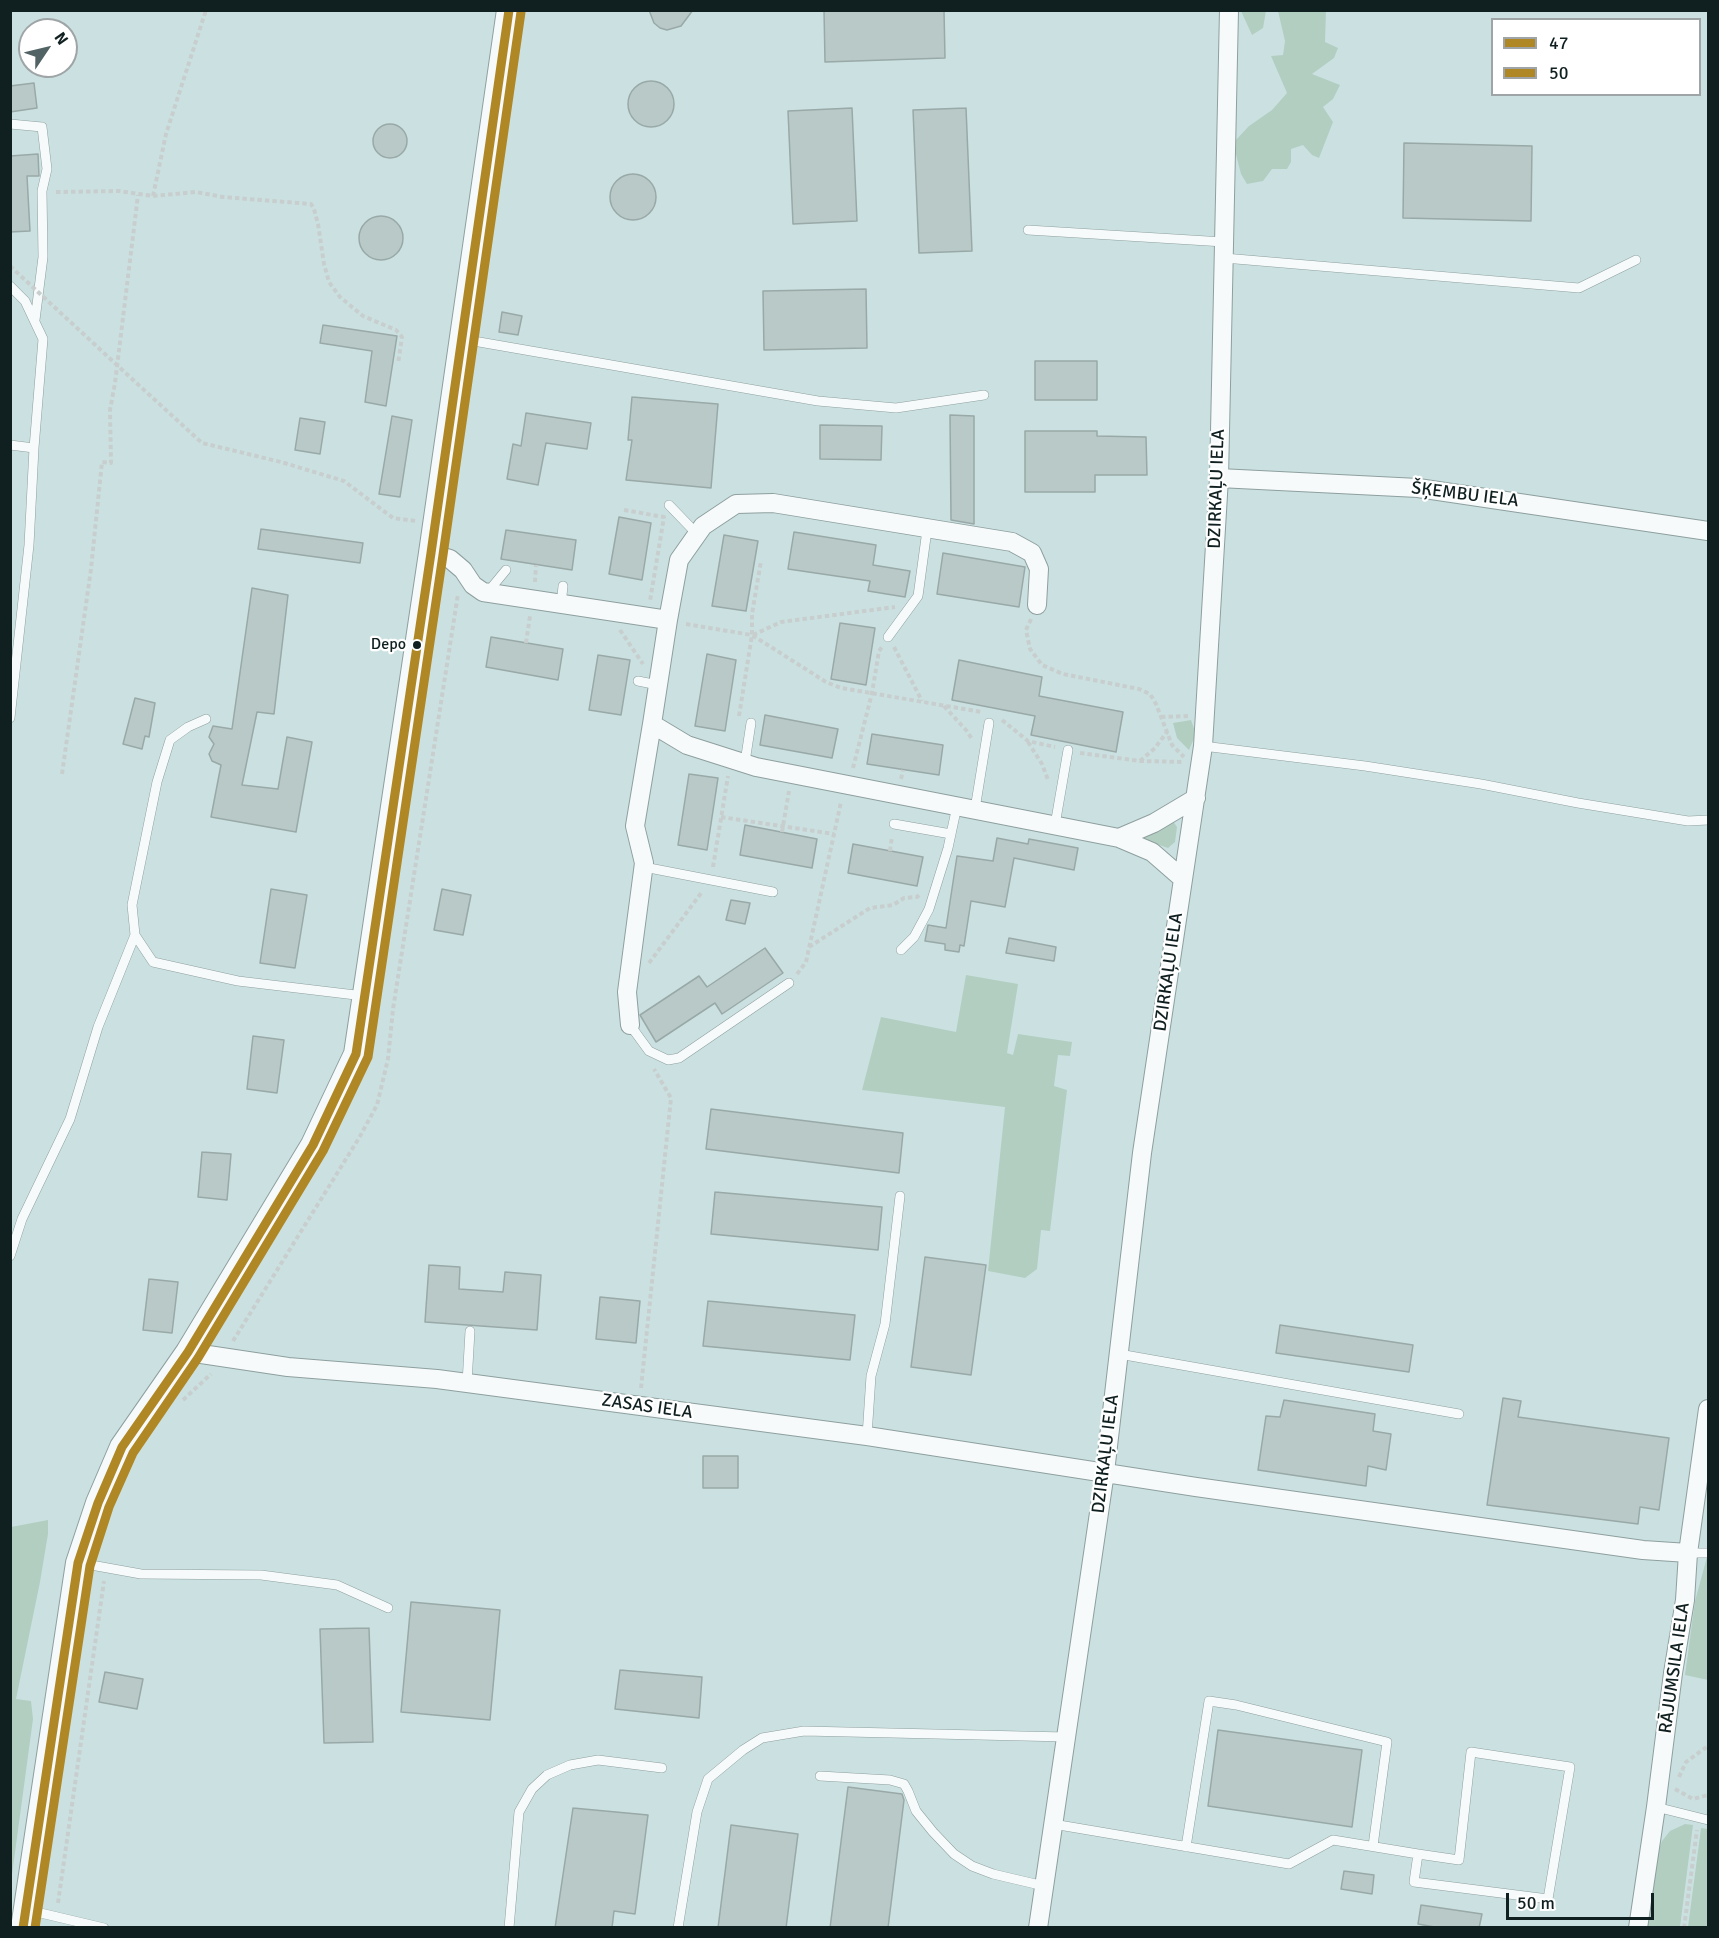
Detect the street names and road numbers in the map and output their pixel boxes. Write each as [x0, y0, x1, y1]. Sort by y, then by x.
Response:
street label: DZIRKAĻU IELA [1204, 429, 1230, 549]
street label: ŠĶEMBU IELA [1410, 478, 1520, 512]
street label: DZIRKAĻU IELA [1150, 911, 1188, 1033]
street label: ZASAS IELA [600, 1390, 694, 1424]
street label: DZIRKAĻU IELA [1088, 1393, 1124, 1515]
street label: RĀJUMSILA IELA [1655, 1601, 1695, 1735]

